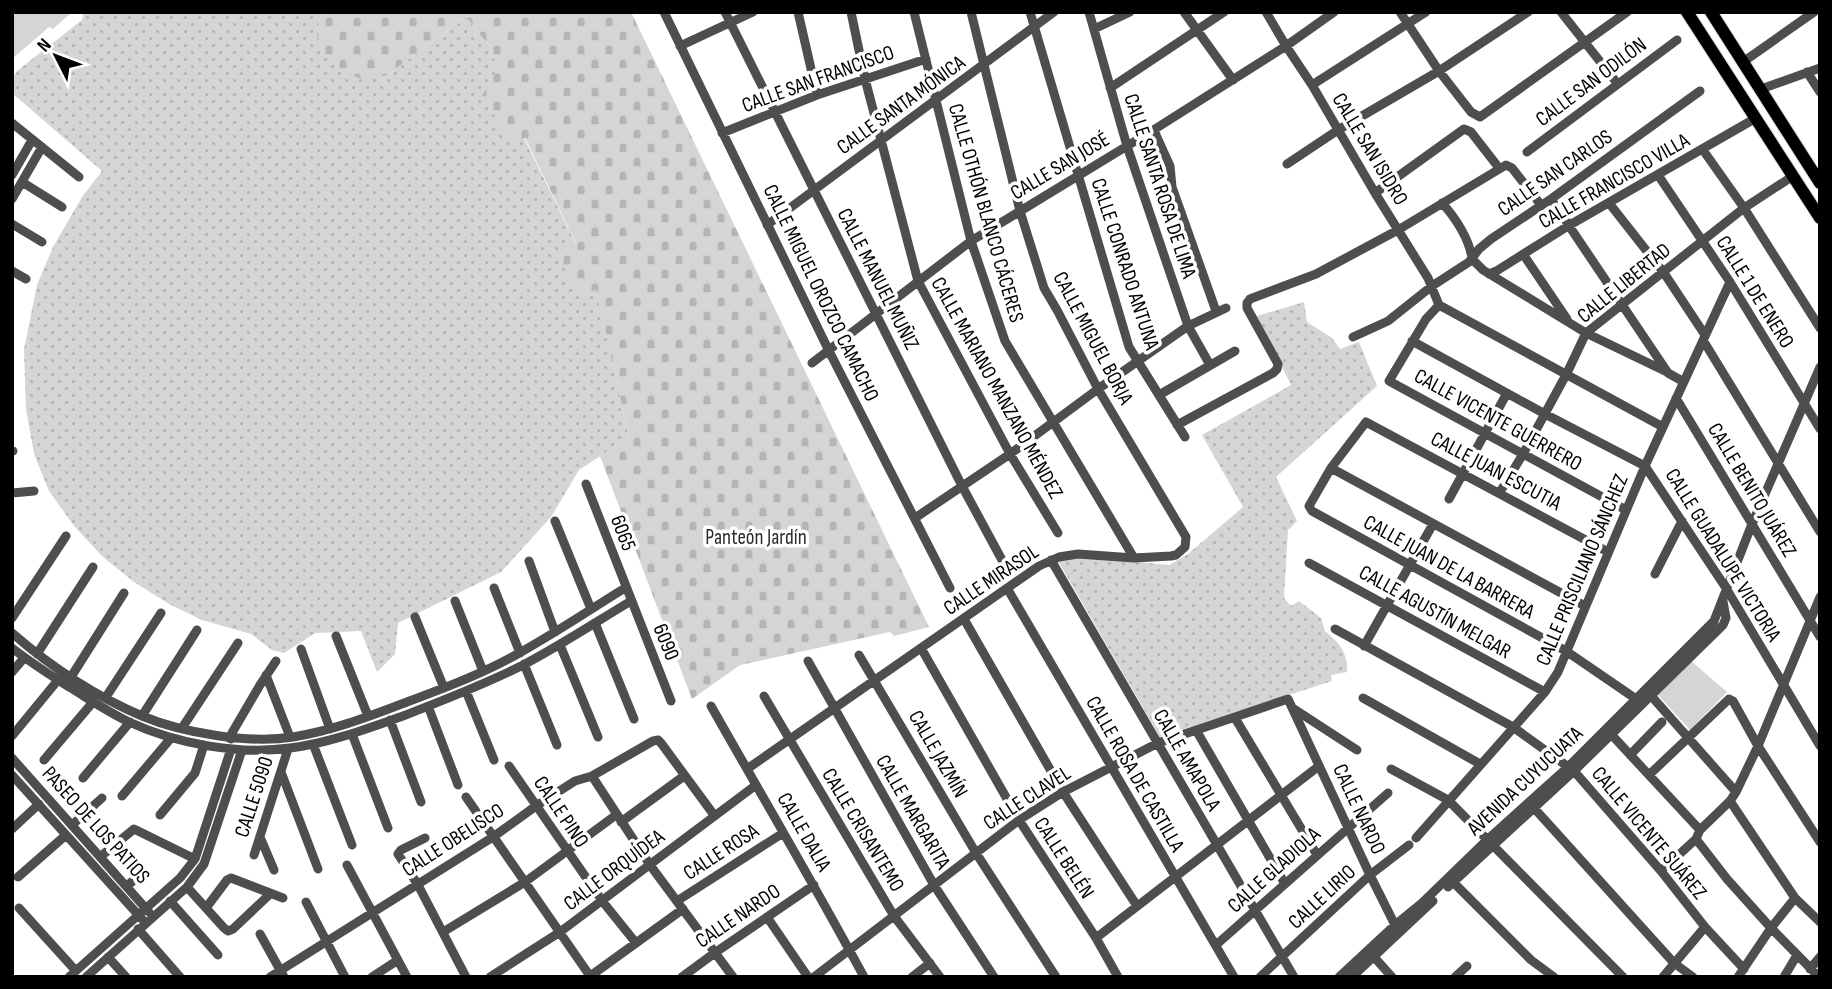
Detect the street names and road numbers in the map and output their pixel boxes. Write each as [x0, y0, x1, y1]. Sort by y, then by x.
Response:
street label: CALLE SAN ODILÓN [1531, 32, 1651, 132]
street label: CALLE SAN FRANCISCO [739, 40, 897, 118]
street label: CALLE SANTA MÓNICA [832, 50, 971, 160]
street label: CALLE SAN ISIDRO [1327, 88, 1413, 210]
street label: CALLE SANTA ROSA DE LIMA [1118, 91, 1202, 282]
street label: CALLE OTHÓN BLANCO CÁCERES [943, 101, 1029, 325]
street label: CALLE SAN CARLOS [1493, 124, 1617, 222]
street label: CALLE SAN JOSÉ [1006, 127, 1114, 205]
street label: CALLE FRANCISCO VILLA [1534, 127, 1695, 234]
street label: CALLE CONRADO ANTUNA [1085, 175, 1165, 354]
street label: CALLE MIGUEL OROZCO CAMACHO [758, 181, 884, 405]
street label: CALLE MANUEL MUÑIZ [832, 204, 925, 354]
street label: CALLE 1 DE ENERO [1711, 231, 1799, 353]
street label: CALLE LIBERTAD [1572, 238, 1676, 328]
street label: CALLE MIGUEL BORJA [1047, 267, 1139, 410]
street label: CALLE MARIANO MANZANO MÉNDEZ [926, 273, 1069, 503]
street label: CALLE VICENTE GUERRERO [1410, 363, 1586, 477]
street label: CALLE BENITO JUÁREZ [1702, 418, 1802, 562]
street label: CALLE JUAN ESCUTIA [1426, 426, 1566, 516]
street label: CALLE GUADALUPE VICTORIA [1660, 464, 1787, 647]
street label: CALLE PRISCILIANO SÁNCHEZ [1530, 470, 1634, 669]
street label: CALLE JUAN DE LA BARRERA [1359, 510, 1540, 625]
street label: 6065 [605, 512, 641, 554]
street label: CALLE MIRASOL [939, 539, 1043, 621]
street label: CALLE AGUSTÍN MELGAR [1355, 560, 1516, 664]
street label: 6090 [647, 620, 685, 664]
street label: CALLE ROSA DE CASTILLA [1080, 692, 1190, 857]
street label: CALLE AMAPOLA [1148, 705, 1227, 816]
street label: CALLE JAZMÍN [903, 706, 973, 802]
street label: AVENIDA CUYUCUATA [1461, 720, 1589, 842]
street label: CALLE MARGARITA [870, 750, 956, 874]
street label: CALLE 5090 [229, 754, 279, 840]
street label: CALLE CLAVEL [979, 760, 1076, 835]
street label: CALLE NARDO [1327, 760, 1391, 858]
street label: PASEO DE LOS PATIOS [37, 761, 155, 889]
street label: CALLE VICENTE SUÁREZ [1586, 761, 1712, 905]
street label: CALLE CRISANTEMO [816, 764, 910, 896]
street label: CALLE PINO [528, 771, 594, 853]
street label: CALLE DALIA [771, 788, 837, 877]
street label: CALLE OBELISCO [397, 798, 509, 882]
street label: CALLE BELÉN [1029, 813, 1099, 903]
street label: CALLE ROSA [679, 818, 764, 885]
street label: CALLE GLADIOLA [1222, 821, 1326, 918]
street label: CALLE ORQUÍDEA [559, 823, 670, 916]
street label: CALLE LIRIO [1283, 860, 1361, 934]
street label: CALLE NARDO [691, 879, 785, 953]

